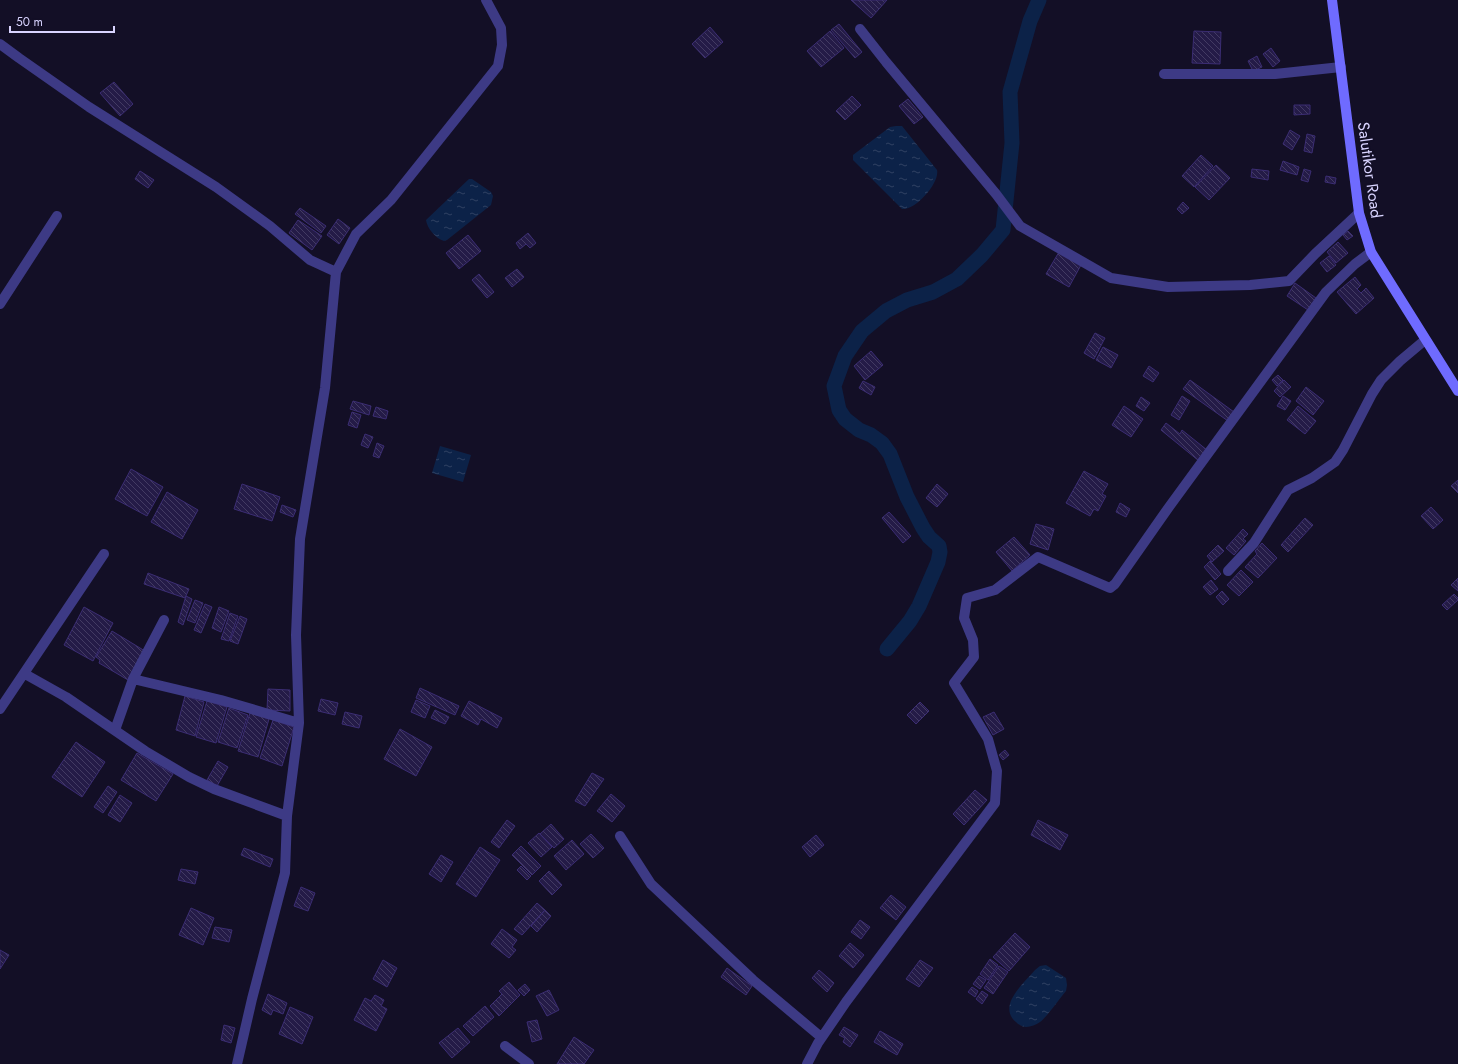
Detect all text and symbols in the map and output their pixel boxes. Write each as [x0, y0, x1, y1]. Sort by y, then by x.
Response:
scale bar [10, 8, 114, 34]
text: 50 m [16, 13, 43, 31]
street label: Salutikor Road [1352, 120, 1388, 220]

